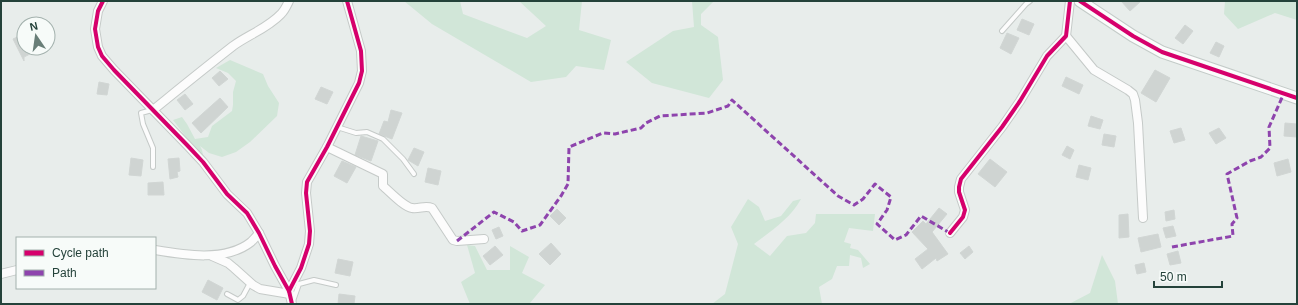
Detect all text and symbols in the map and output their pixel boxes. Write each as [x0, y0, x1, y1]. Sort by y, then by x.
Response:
north arrow [16, 16, 56, 56]
text: N [29, 20, 39, 33]
legend [16, 237, 156, 289]
text: Cycle path [52, 246, 109, 260]
scale bar [1154, 263, 1222, 289]
text: Path [52, 266, 77, 280]
text: 50 m [1160, 270, 1187, 284]

